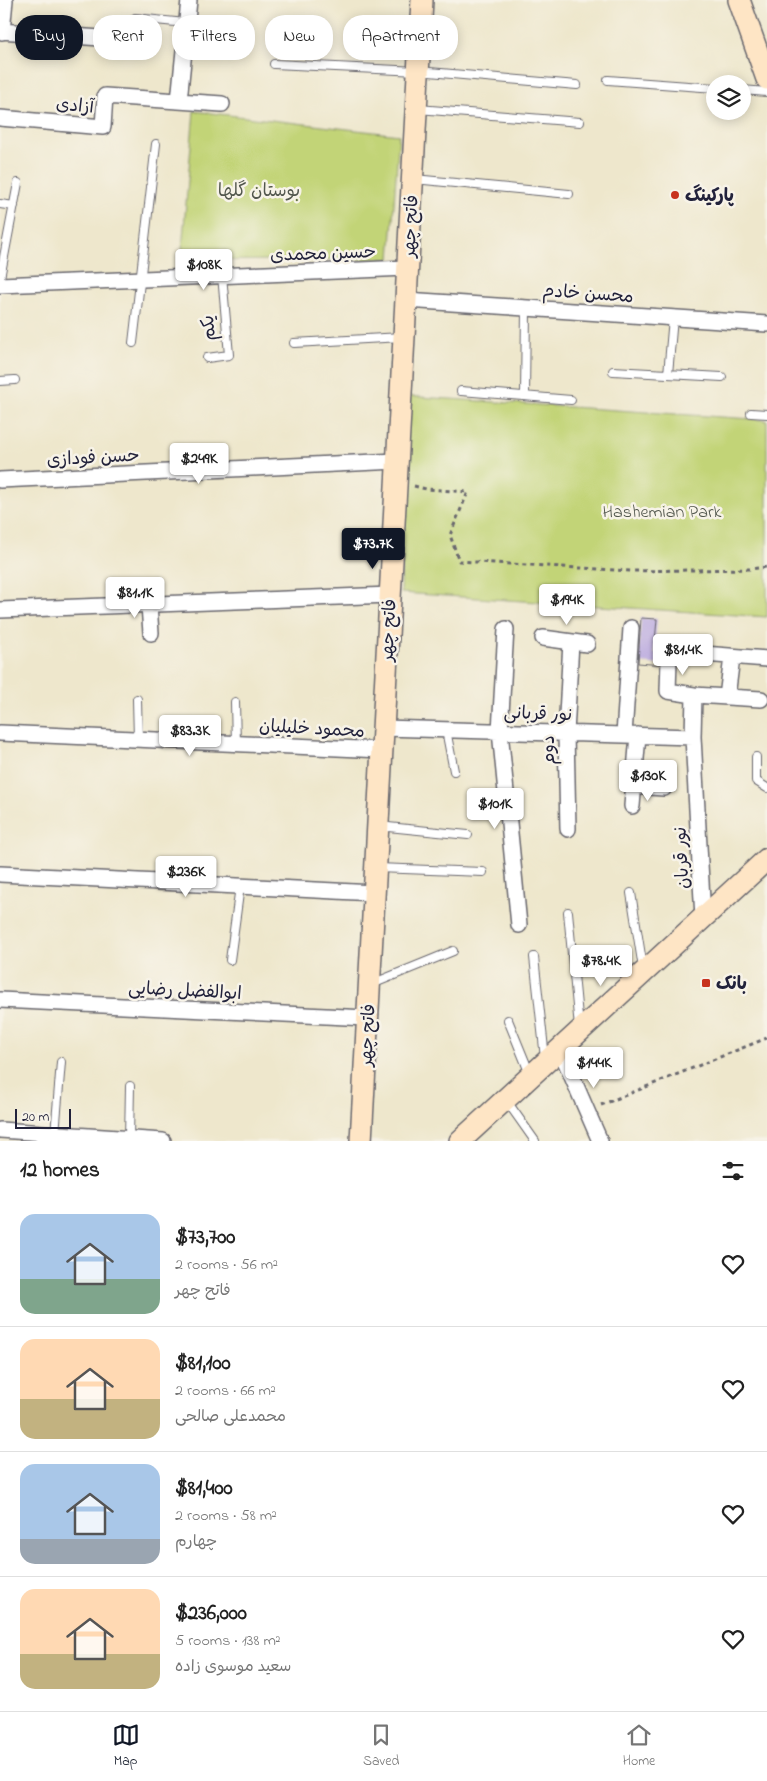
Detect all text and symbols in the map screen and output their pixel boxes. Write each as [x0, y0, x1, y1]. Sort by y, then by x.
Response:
chip: Buy [15, 15, 83, 60]
chip: Rent [93, 15, 162, 60]
chip: Filters [172, 15, 255, 60]
chip: New [265, 15, 333, 60]
chip: Apartment [343, 15, 458, 60]
map controls [706, 75, 751, 120]
button: layers [706, 75, 751, 120]
street label: آزادی [55, 92, 96, 122]
park label: بوستان گلها [218, 179, 300, 205]
place label: پارکینگ [685, 184, 735, 210]
marker: پارکینگ [669, 189, 681, 201]
street label: فاتح چهر [397, 194, 427, 260]
street label: حسین محمدی [270, 240, 377, 270]
pin: $108K [169, 248, 239, 291]
text: $108K [186, 253, 222, 277]
street label: محسن خادم [541, 279, 634, 311]
street label: یکم [196, 314, 224, 342]
pin: $249K [164, 442, 234, 485]
street label: حسن فودازی [46, 444, 140, 474]
text: $249K [181, 447, 217, 471]
park label: Hashemian Park [603, 500, 722, 526]
pin: $73.7K [332, 528, 414, 570]
text: $73.7K [353, 532, 393, 556]
pin: $81.1K [94, 576, 176, 619]
text: $81.1K [117, 581, 153, 605]
pin: $194K [532, 584, 602, 626]
text: $194K [550, 588, 584, 612]
street label: فاتح چهر [375, 598, 405, 664]
pin: $81.4K [642, 634, 724, 676]
text: $81.4K [664, 638, 702, 662]
street label: نور قربانی [503, 701, 573, 729]
pin: $83.3K [149, 714, 231, 757]
street label: محمود خلیلیان [258, 714, 365, 746]
text: $83.3K [170, 719, 210, 743]
street label: دوم [537, 735, 563, 765]
pin: $130K [613, 760, 683, 802]
text: $130K [630, 764, 666, 788]
pin: $101K [460, 788, 530, 830]
text: $101K [478, 792, 512, 816]
street label: نور قربان [668, 826, 698, 890]
pin: $236K [151, 856, 221, 898]
text: $236K [166, 860, 206, 884]
pin: $78.4K [560, 944, 642, 987]
text: $78.4K [581, 949, 621, 973]
place label: بانک [716, 972, 747, 998]
street label: ابوالفضل رضایی [128, 976, 242, 1008]
marker: بانک [700, 977, 712, 989]
street label: فاتح چهر [354, 1003, 384, 1069]
pin: $144K [559, 1046, 629, 1089]
text: $144K [576, 1051, 612, 1075]
scale bar [15, 1106, 71, 1129]
text: 20 m [22, 1107, 49, 1128]
text: 12 homes [20, 1156, 100, 1186]
icon: filters [719, 1157, 747, 1185]
text: $73,700 [175, 1223, 235, 1253]
icon: home [60, 1234, 120, 1294]
icon: heart [719, 1250, 747, 1278]
text: 2 rooms · 56 m² [175, 1253, 278, 1277]
text: فاتح چهر [175, 1279, 231, 1303]
text: $81,100 [175, 1349, 231, 1379]
icon: home [60, 1359, 120, 1419]
icon: heart [719, 1375, 747, 1403]
text: 2 rooms · 66 m² [175, 1379, 276, 1403]
text: محمدعلی صالحی [175, 1405, 286, 1429]
text: $81,400 [175, 1474, 233, 1504]
icon: home [60, 1484, 120, 1544]
icon: heart [719, 1500, 747, 1528]
text: 2 rooms · 58 m² [175, 1504, 277, 1528]
text: چهارم [175, 1530, 217, 1554]
text: $236,000 [175, 1599, 247, 1629]
icon: home [60, 1609, 120, 1669]
icon: heart [719, 1625, 747, 1653]
text: 5 rooms · 138 m² [175, 1629, 281, 1653]
text: سعید موسوی زاده [175, 1655, 291, 1679]
tab: Map [112, 1721, 140, 1772]
tab: Saved [363, 1721, 399, 1772]
tab: Home [623, 1721, 655, 1772]

